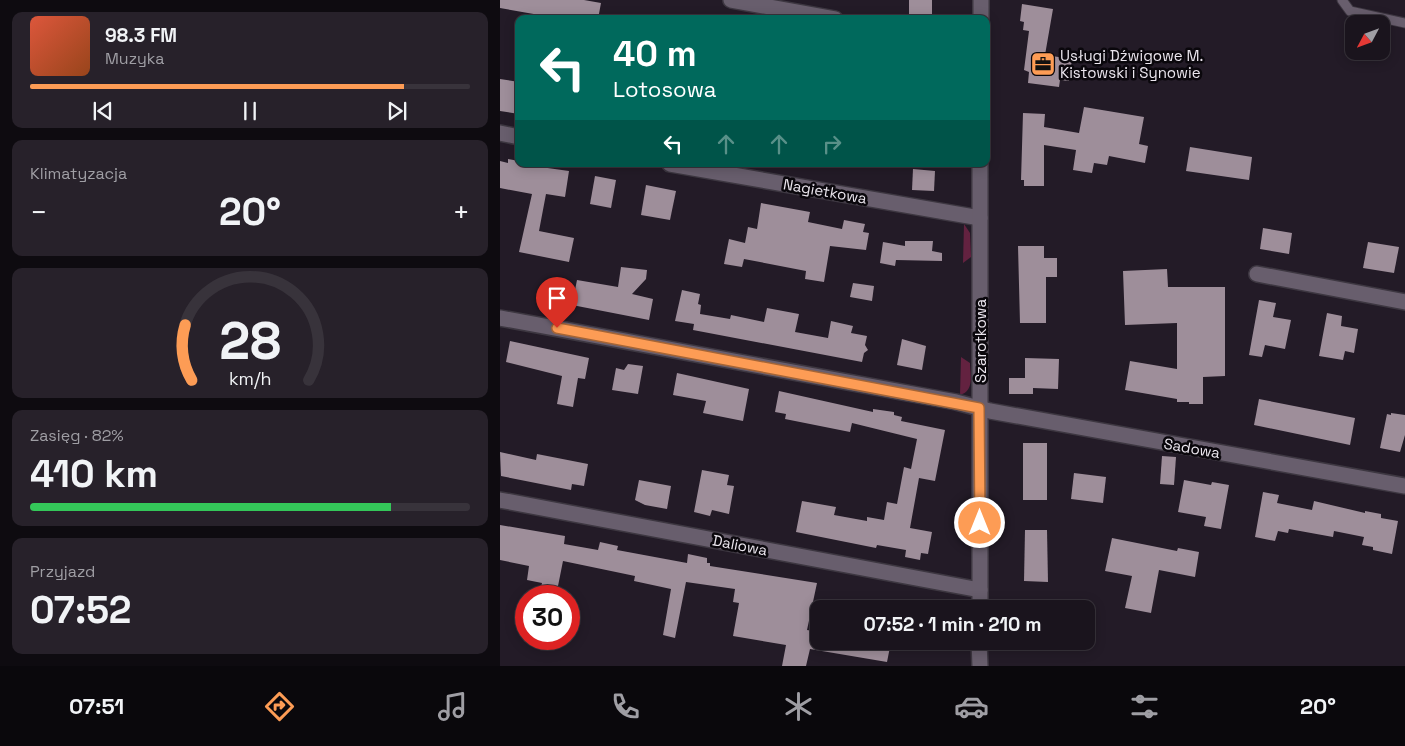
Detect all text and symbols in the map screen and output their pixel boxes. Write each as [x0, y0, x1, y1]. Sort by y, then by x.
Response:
north arrow [1345, 15, 1390, 60]
map controls [1345, 15, 1390, 60]
text: 98.3 FM [105, 23, 177, 48]
text: 40 m [613, 32, 697, 76]
icon: left [530, 35, 595, 100]
place label: Usługi Dźwigowe M. Kistowski i Synowie [1060, 46, 1203, 82]
text: Muzyka [105, 48, 164, 69]
office icon: Usługi Dźwigowe M. Kistowski i Synowie [1030, 51, 1056, 77]
text: Lotosowa [613, 75, 716, 103]
icon: previous [89, 97, 117, 125]
icon: pause [236, 97, 264, 125]
icon: next [383, 97, 411, 125]
icon: left [659, 130, 687, 158]
icon: ahead [712, 130, 740, 158]
icon: ahead [765, 130, 793, 158]
icon: right [818, 130, 846, 158]
text: Klimatyzacja [30, 163, 127, 184]
street label: Nagietkowa [782, 174, 869, 208]
text: 20° [219, 188, 281, 236]
text: − [30, 194, 47, 230]
text: + [453, 194, 470, 230]
pin [536, 277, 578, 328]
icon: arrive [543, 284, 571, 312]
street label: Szarotkowa [971, 299, 990, 383]
text: 28 [219, 308, 281, 374]
text: km/h [229, 367, 271, 390]
text: Zasięg · 82% [30, 425, 124, 446]
street label: Sadowa [1162, 434, 1222, 462]
text: 410 km [30, 450, 158, 498]
position arrow [953, 496, 1005, 548]
street label: Daliowa [711, 530, 769, 560]
text: Przyjazd [30, 561, 95, 582]
speed limit sign: 30 [515, 585, 580, 650]
text: 07:52 [30, 586, 131, 634]
text: 07:52 · 1 min · 210 m [864, 612, 1041, 637]
icon: directions [262, 689, 297, 724]
icon: music [435, 689, 470, 724]
icon: phone [608, 689, 643, 724]
icon: climate [781, 689, 816, 724]
icon: car [954, 689, 989, 724]
icon: filters [1127, 689, 1162, 724]
text: 07:51 [69, 692, 124, 720]
text: 20° [1300, 692, 1336, 720]

